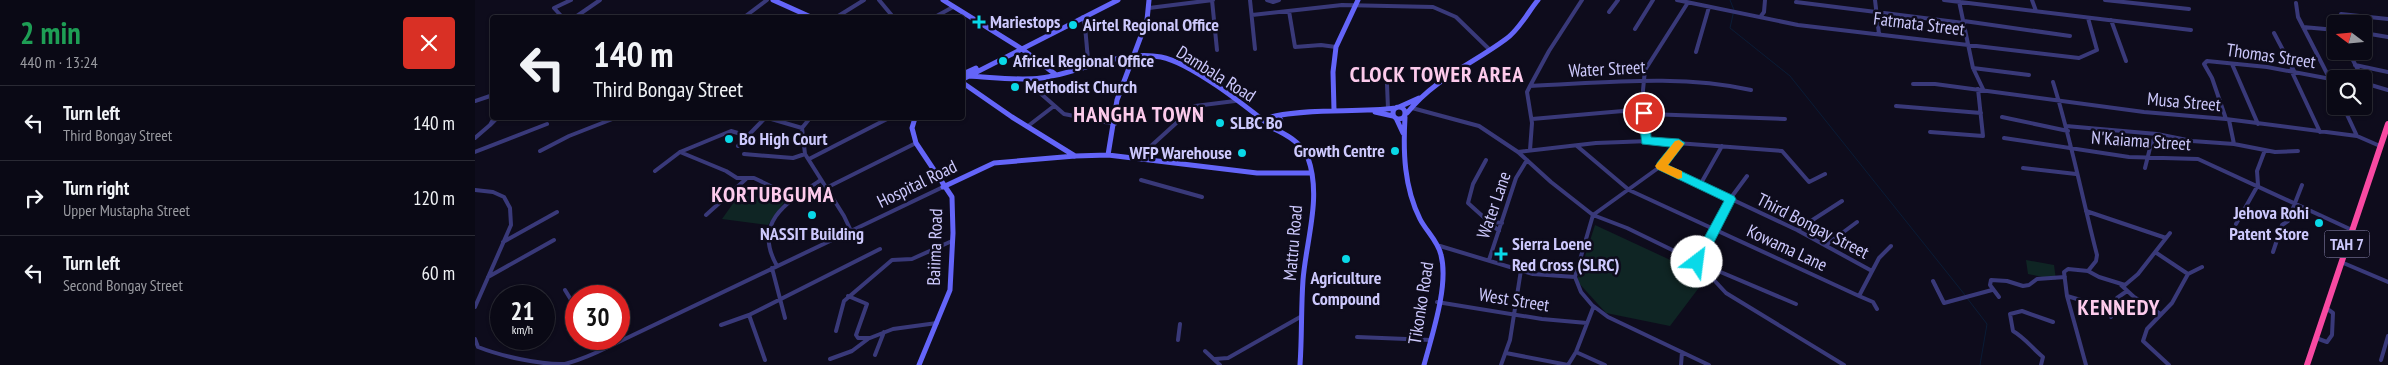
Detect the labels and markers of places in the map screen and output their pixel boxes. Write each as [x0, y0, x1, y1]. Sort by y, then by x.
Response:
place label: Mariestops [990, 10, 1060, 33]
place label: Airtel Regional Office [1082, 13, 1219, 36]
marker: Mariestops [972, 15, 986, 29]
marker: Airtel Regional Office [1067, 19, 1079, 31]
place label: Africel Regional Office [1012, 49, 1155, 72]
marker: Africel Regional Office [997, 55, 1009, 67]
place label: Methodist Church [1025, 75, 1137, 98]
marker: Methodist Church [1009, 81, 1021, 93]
pin [1623, 92, 1665, 134]
place label: SLBC Bo [1230, 111, 1283, 134]
marker: SLBC Bo [1214, 117, 1226, 129]
place label: Bo High Court [739, 127, 828, 150]
marker: Bo High Court [723, 133, 735, 145]
place label: Growth Centre [1294, 139, 1385, 162]
place label: WFP Warehouse [1129, 141, 1232, 164]
marker: Growth Centre [1389, 145, 1401, 157]
marker: WFP Warehouse [1236, 147, 1248, 159]
place label: Jehova Rohi Patent Store [2229, 201, 2309, 245]
marker: NASSIT Building [806, 209, 818, 221]
marker: Jehova Rohi Patent Store [2313, 217, 2325, 229]
place label: NASSIT Building [760, 222, 864, 245]
place label: Sierra Loene Red Cross (SLRC) [1512, 232, 1620, 276]
marker: Sierra Loene Red Cross (SLRC) [1494, 247, 1508, 261]
marker: Agriculture Compound [1340, 253, 1352, 265]
place label: Agriculture Compound [1310, 266, 1382, 310]

